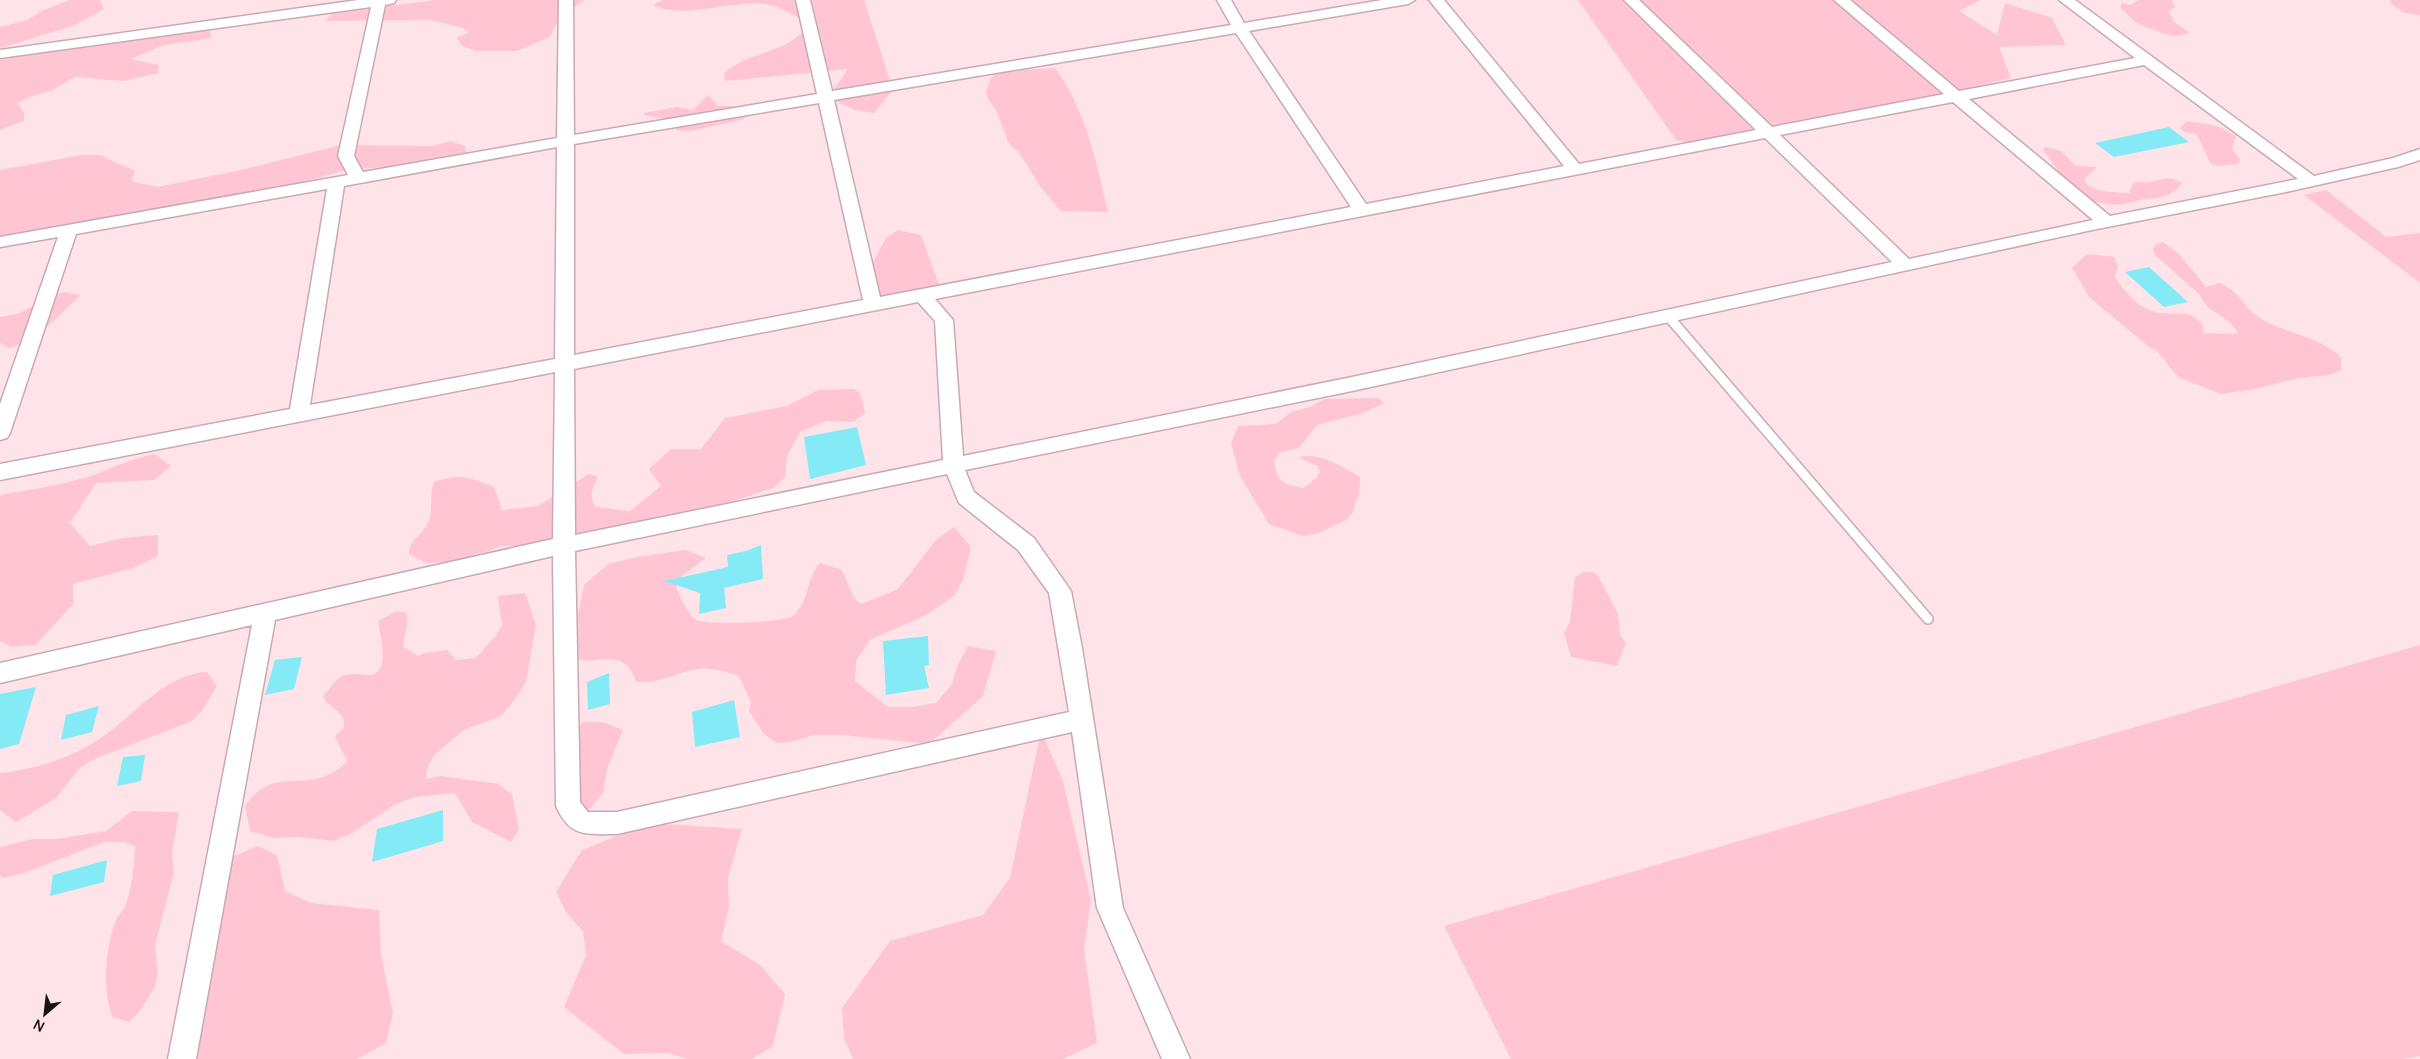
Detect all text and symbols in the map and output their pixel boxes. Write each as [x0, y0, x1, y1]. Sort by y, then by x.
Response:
north arrow [20, 989, 70, 1039]
text: N [30, 1015, 48, 1037]

